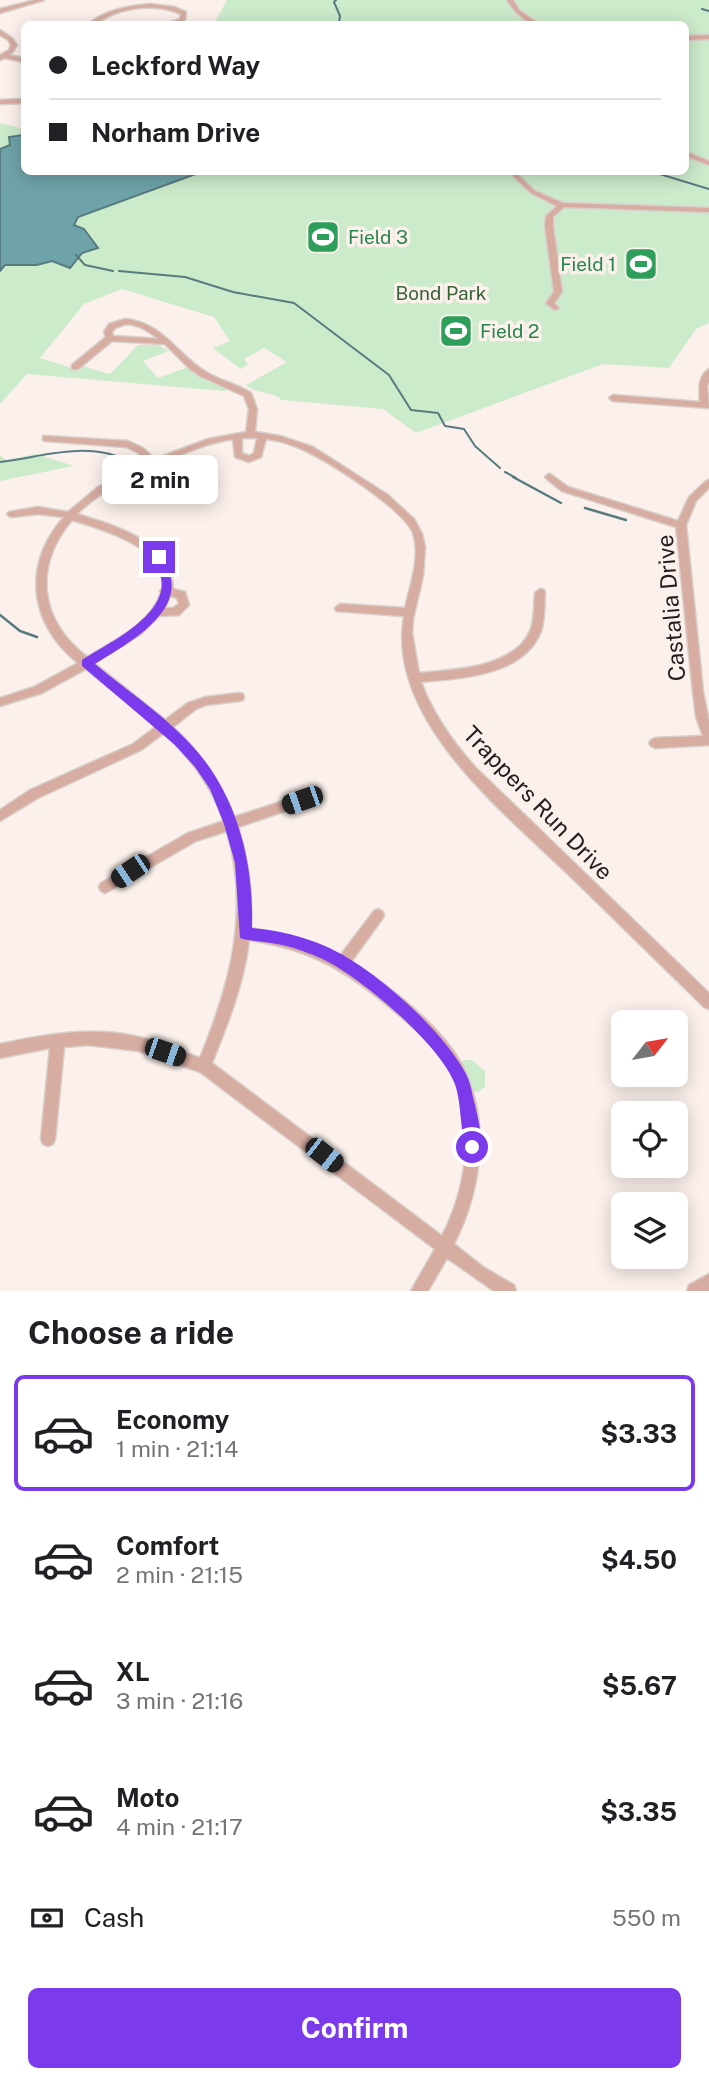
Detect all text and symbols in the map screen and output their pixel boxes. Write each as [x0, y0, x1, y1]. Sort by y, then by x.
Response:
text: Leckford Way [91, 50, 260, 81]
text: Norham Drive [91, 117, 260, 148]
sports icon: Field 3 [304, 218, 342, 256]
place label: Field 3 [348, 226, 408, 248]
sports icon: Field 1 [622, 245, 660, 283]
place label: Field 1 [560, 253, 616, 275]
park label: Bond Park [396, 282, 487, 304]
sports icon: Field 2 [437, 312, 475, 350]
place label: Field 2 [480, 320, 539, 342]
callout: 2 min [101, 456, 217, 504]
text: 2 min [130, 466, 190, 493]
street label: Castalia Drive [651, 534, 690, 683]
route end [143, 541, 175, 573]
street label: Trappers Run Drive [458, 720, 619, 885]
car [279, 783, 326, 817]
car [107, 851, 154, 891]
north arrow [611, 1010, 688, 1087]
map controls [611, 1010, 688, 1269]
car [142, 1035, 189, 1069]
button: locate [611, 1101, 688, 1178]
route start [456, 1131, 488, 1163]
car [301, 1134, 348, 1176]
button: layers [611, 1192, 688, 1269]
text: Choose a ride [28, 1314, 234, 1351]
icon: car [32, 1402, 95, 1465]
text: Economy [116, 1404, 229, 1435]
text: $3.33 [601, 1418, 677, 1449]
text: 1 min · 21:14 [116, 1435, 238, 1462]
icon: car [32, 1528, 95, 1591]
text: Comfort [116, 1530, 219, 1561]
text: $4.50 [601, 1544, 677, 1575]
text: 2 min · 21:15 [116, 1561, 243, 1588]
icon: car [32, 1654, 95, 1717]
text: XL [116, 1656, 150, 1687]
text: $5.67 [602, 1670, 677, 1701]
text: 3 min · 21:16 [116, 1687, 243, 1714]
icon: car [32, 1780, 95, 1843]
text: Moto [116, 1782, 179, 1813]
text: $3.35 [600, 1796, 677, 1827]
text: 4 min · 21:17 [116, 1813, 243, 1840]
icon: cash [28, 1899, 66, 1937]
text: Cash [84, 1902, 144, 1933]
text: 550 m [612, 1904, 681, 1931]
button: Confirm [28, 1988, 681, 2068]

